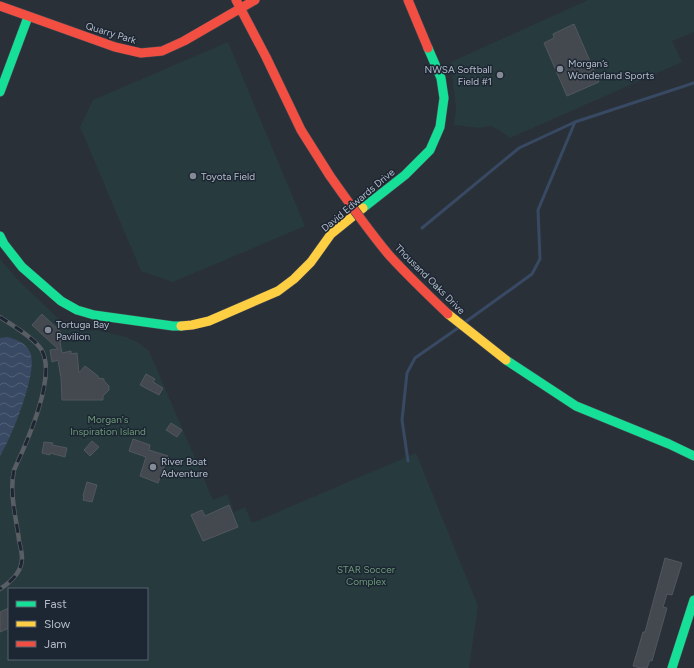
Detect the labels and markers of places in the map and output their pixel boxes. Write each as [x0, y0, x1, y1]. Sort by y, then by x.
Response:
place label: Morgan’s Wonderland Sports [568, 57, 654, 82]
place label: NWSA Softball Field #1 [425, 63, 492, 88]
marker: Morgan’s Wonderland Sports [555, 64, 565, 74]
marker: NWSA Softball Field #1 [495, 70, 505, 80]
place label: Toyota Field [201, 170, 255, 183]
marker: Toyota Field [188, 171, 198, 181]
place label: Tortuga Bay Pavilion [56, 318, 110, 343]
marker: Tortuga Bay Pavilion [43, 325, 53, 335]
place label: River Boat Adventure [161, 455, 208, 480]
marker: River Boat Adventure [148, 462, 158, 472]

